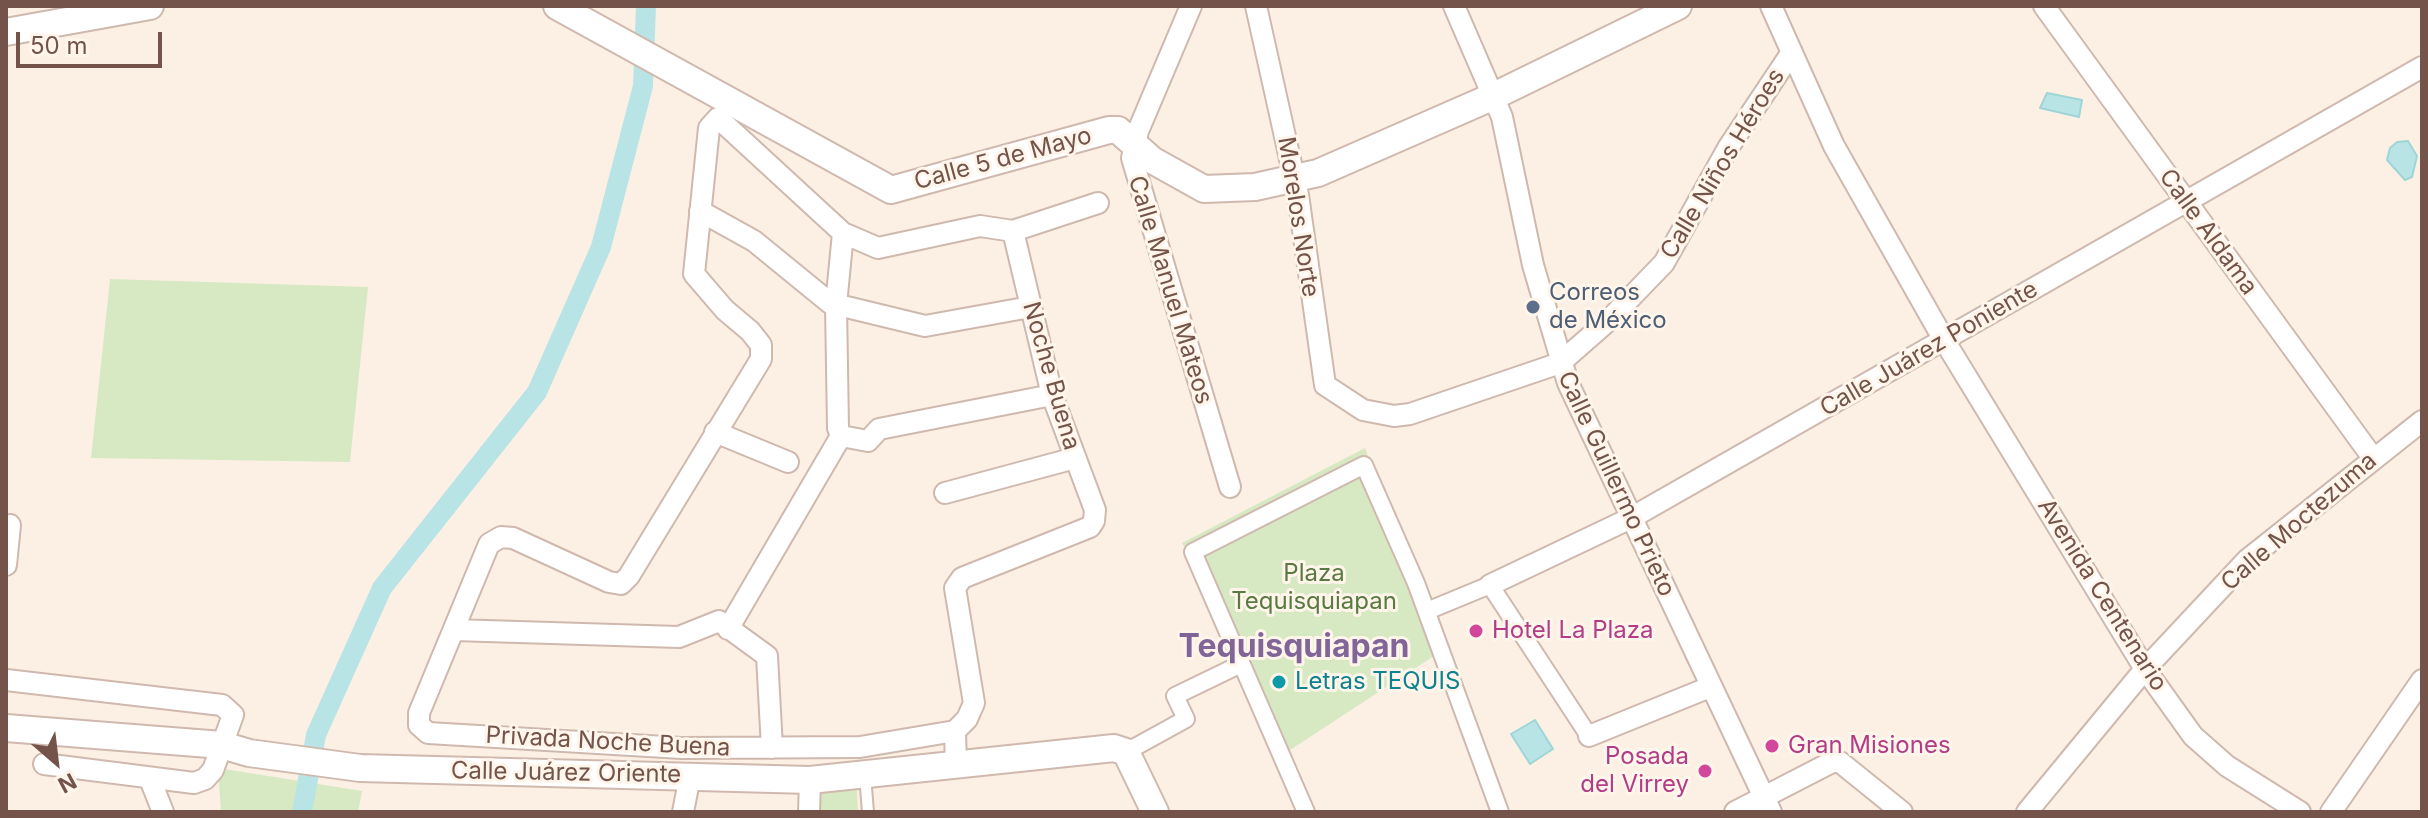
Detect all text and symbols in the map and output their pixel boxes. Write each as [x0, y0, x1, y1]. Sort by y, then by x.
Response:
scale bar [20, 16, 166, 66]
text: 50 m [30, 31, 88, 60]
street label: Calle Niños Héroes [1655, 64, 1791, 264]
street label: Calle 5 de Mayo [911, 121, 1095, 197]
street label: Morelos Norte [1271, 135, 1325, 299]
street label: Calle Aldama [2153, 163, 2263, 301]
street label: Calle Manuel Mateos [1122, 172, 1218, 408]
street label: Calle Juárez Poniente [1815, 275, 2043, 423]
place label: Correos de México [1549, 279, 1667, 335]
marker: Correos de México [1524, 298, 1542, 316]
street label: Noche Buena [1016, 299, 1086, 453]
street label: Calle Guillermo Prieto [1551, 367, 1681, 601]
street label: Calle Moctezuma [2215, 447, 2383, 597]
street label: Avenida Centenario [2031, 493, 2173, 697]
park label: Plaza Tequisquiapan [1231, 560, 1397, 616]
place label: Hotel La Plaza [1492, 617, 1654, 645]
marker: Hotel La Plaza [1467, 622, 1485, 640]
district label: Tequisquiapan [1179, 628, 1409, 666]
place label: Letras TEQUIS [1295, 668, 1460, 696]
marker: Letras TEQUIS [1270, 673, 1288, 691]
street label: Privada Noche Buena [485, 721, 731, 763]
north arrow [16, 722, 96, 802]
place label: Gran Misiones [1788, 732, 1951, 760]
marker: Gran Misiones [1763, 737, 1781, 755]
place label: Posada del Virrey [1580, 743, 1689, 799]
street label: Calle Juárez Oriente [451, 757, 681, 789]
marker: Posada del Virrey [1696, 762, 1714, 780]
text: N [54, 768, 81, 799]

